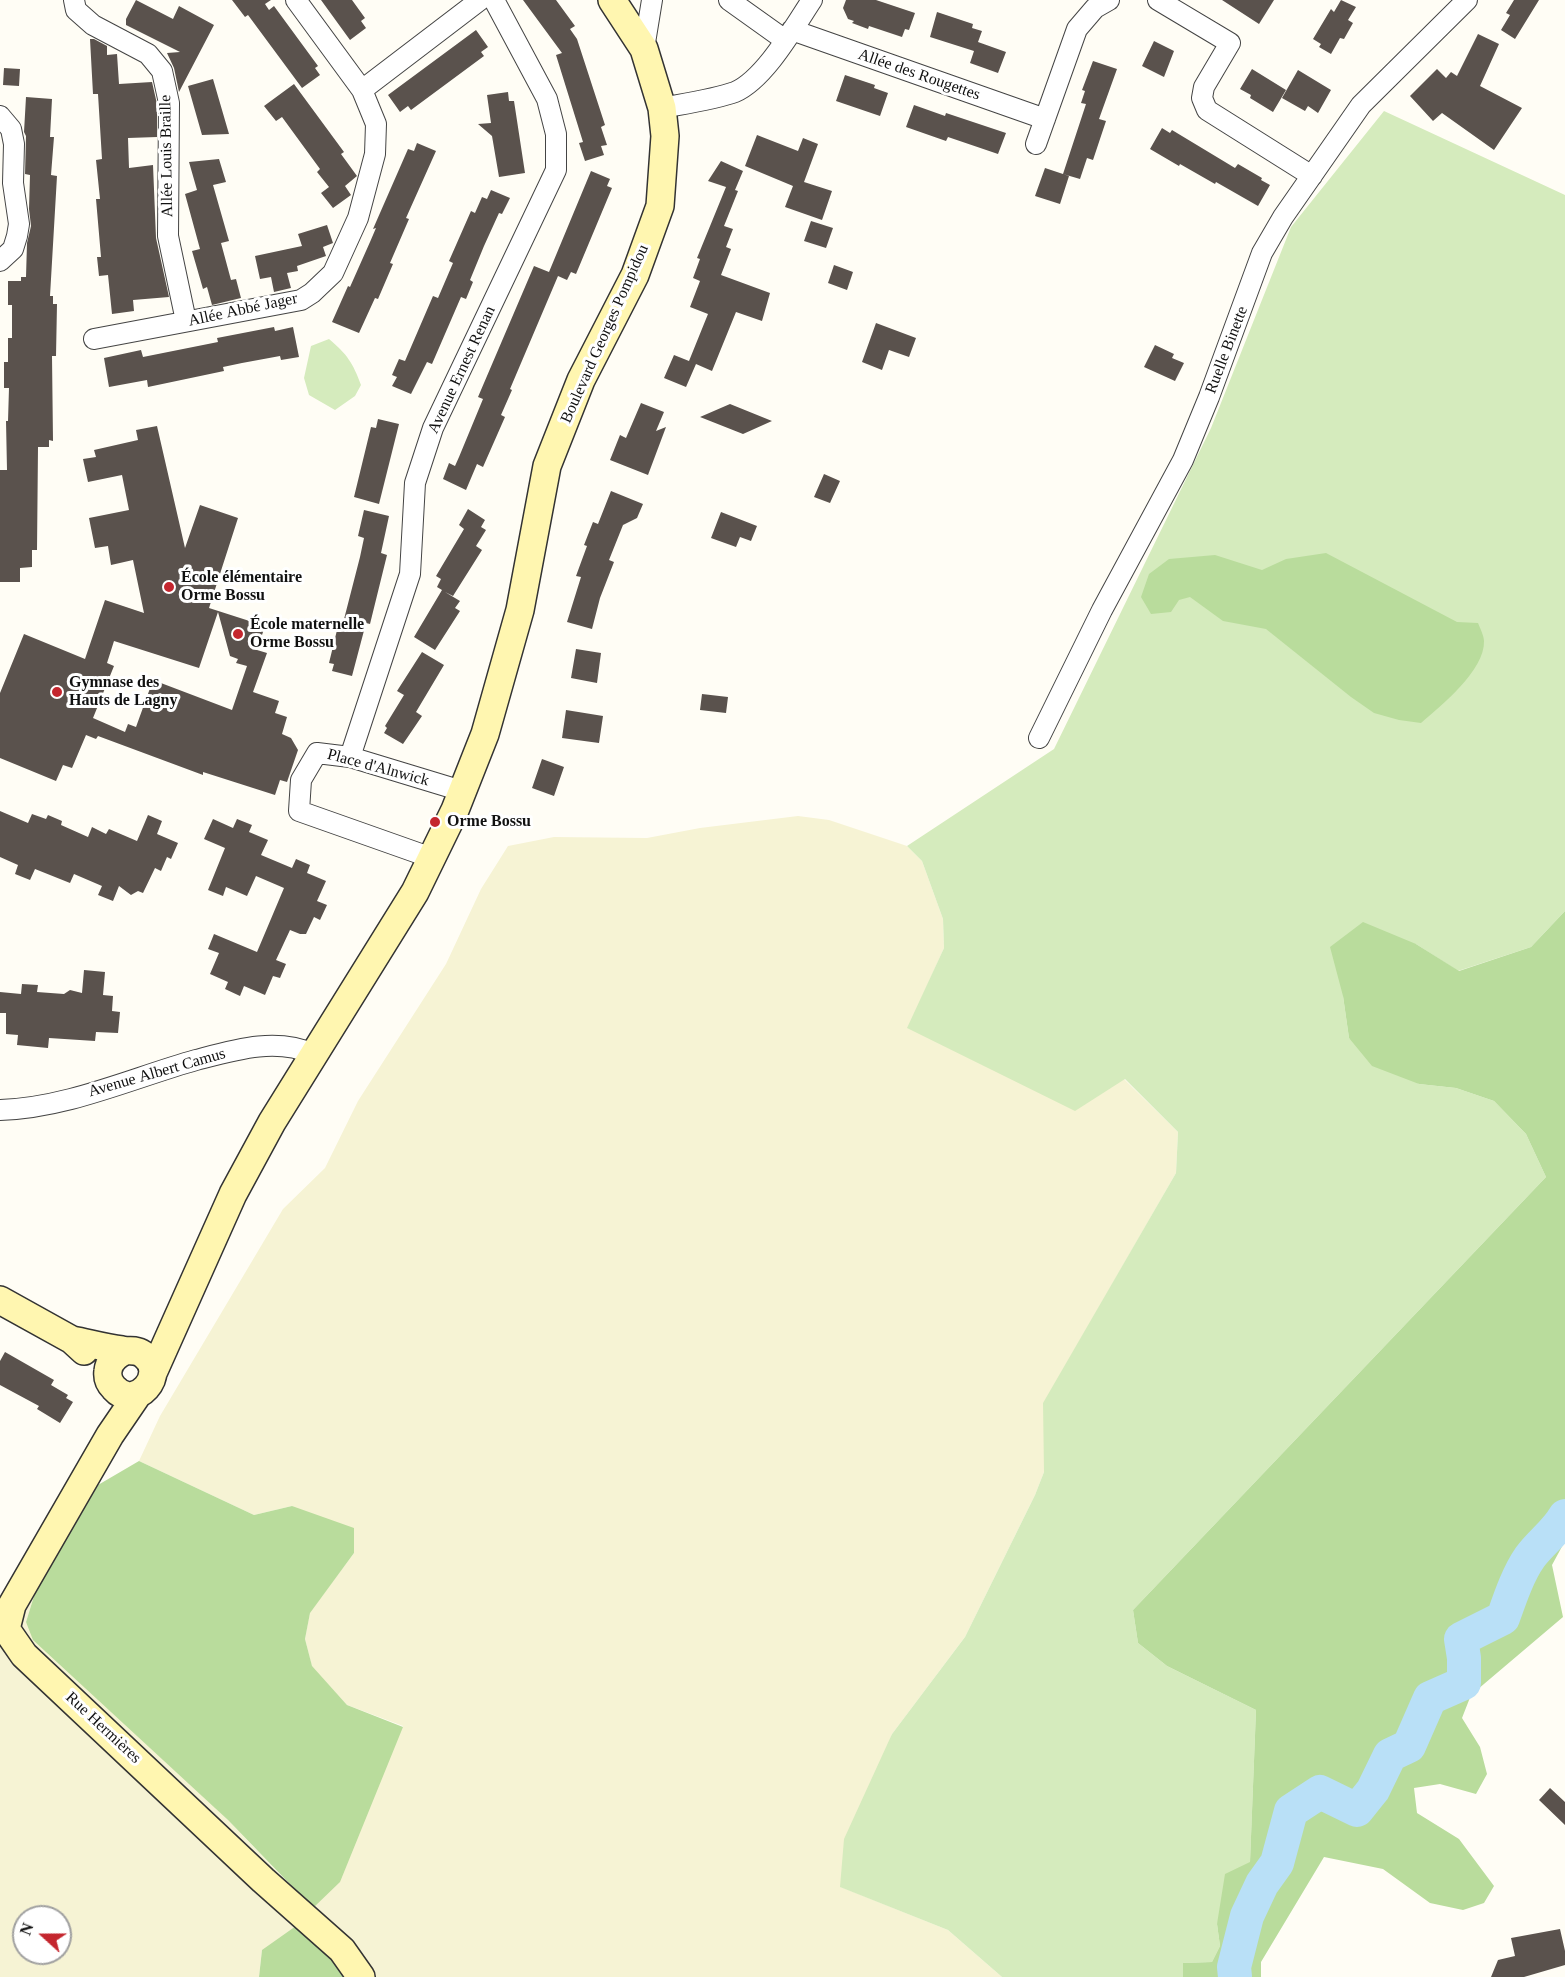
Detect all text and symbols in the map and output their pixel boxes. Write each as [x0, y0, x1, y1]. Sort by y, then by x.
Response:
street label: Allée des Rougettes [855, 45, 983, 105]
street label: Allée Louis Braille [156, 95, 178, 217]
street label: Boulevard Georges Pompidou [557, 242, 653, 426]
street label: Allée Abbé Jager [187, 289, 299, 331]
street label: Avenue Ernest Renan [424, 303, 500, 437]
street label: Ruelle Binette [1202, 304, 1252, 396]
place label: École élémentaire Orme Bossu [181, 568, 302, 606]
marker: École élémentaire Orme Bossu [162, 580, 176, 594]
place label: École maternelle Orme Bossu [250, 615, 364, 653]
marker: École maternelle Orme Bossu [231, 627, 245, 641]
place label: Gymnase des Hauts de Lagny [69, 673, 177, 711]
marker: Gymnase des Hauts de Lagny [50, 685, 64, 699]
street label: Place d'Alnwick [325, 745, 431, 791]
place label: Orme Bossu [447, 812, 531, 832]
marker: Orme Bossu [428, 815, 442, 829]
street label: Avenue Albert Camus [86, 1044, 228, 1102]
street label: Rue Hermières [61, 1688, 145, 1768]
north arrow [12, 1905, 72, 1965]
text: N [17, 1921, 37, 1938]

